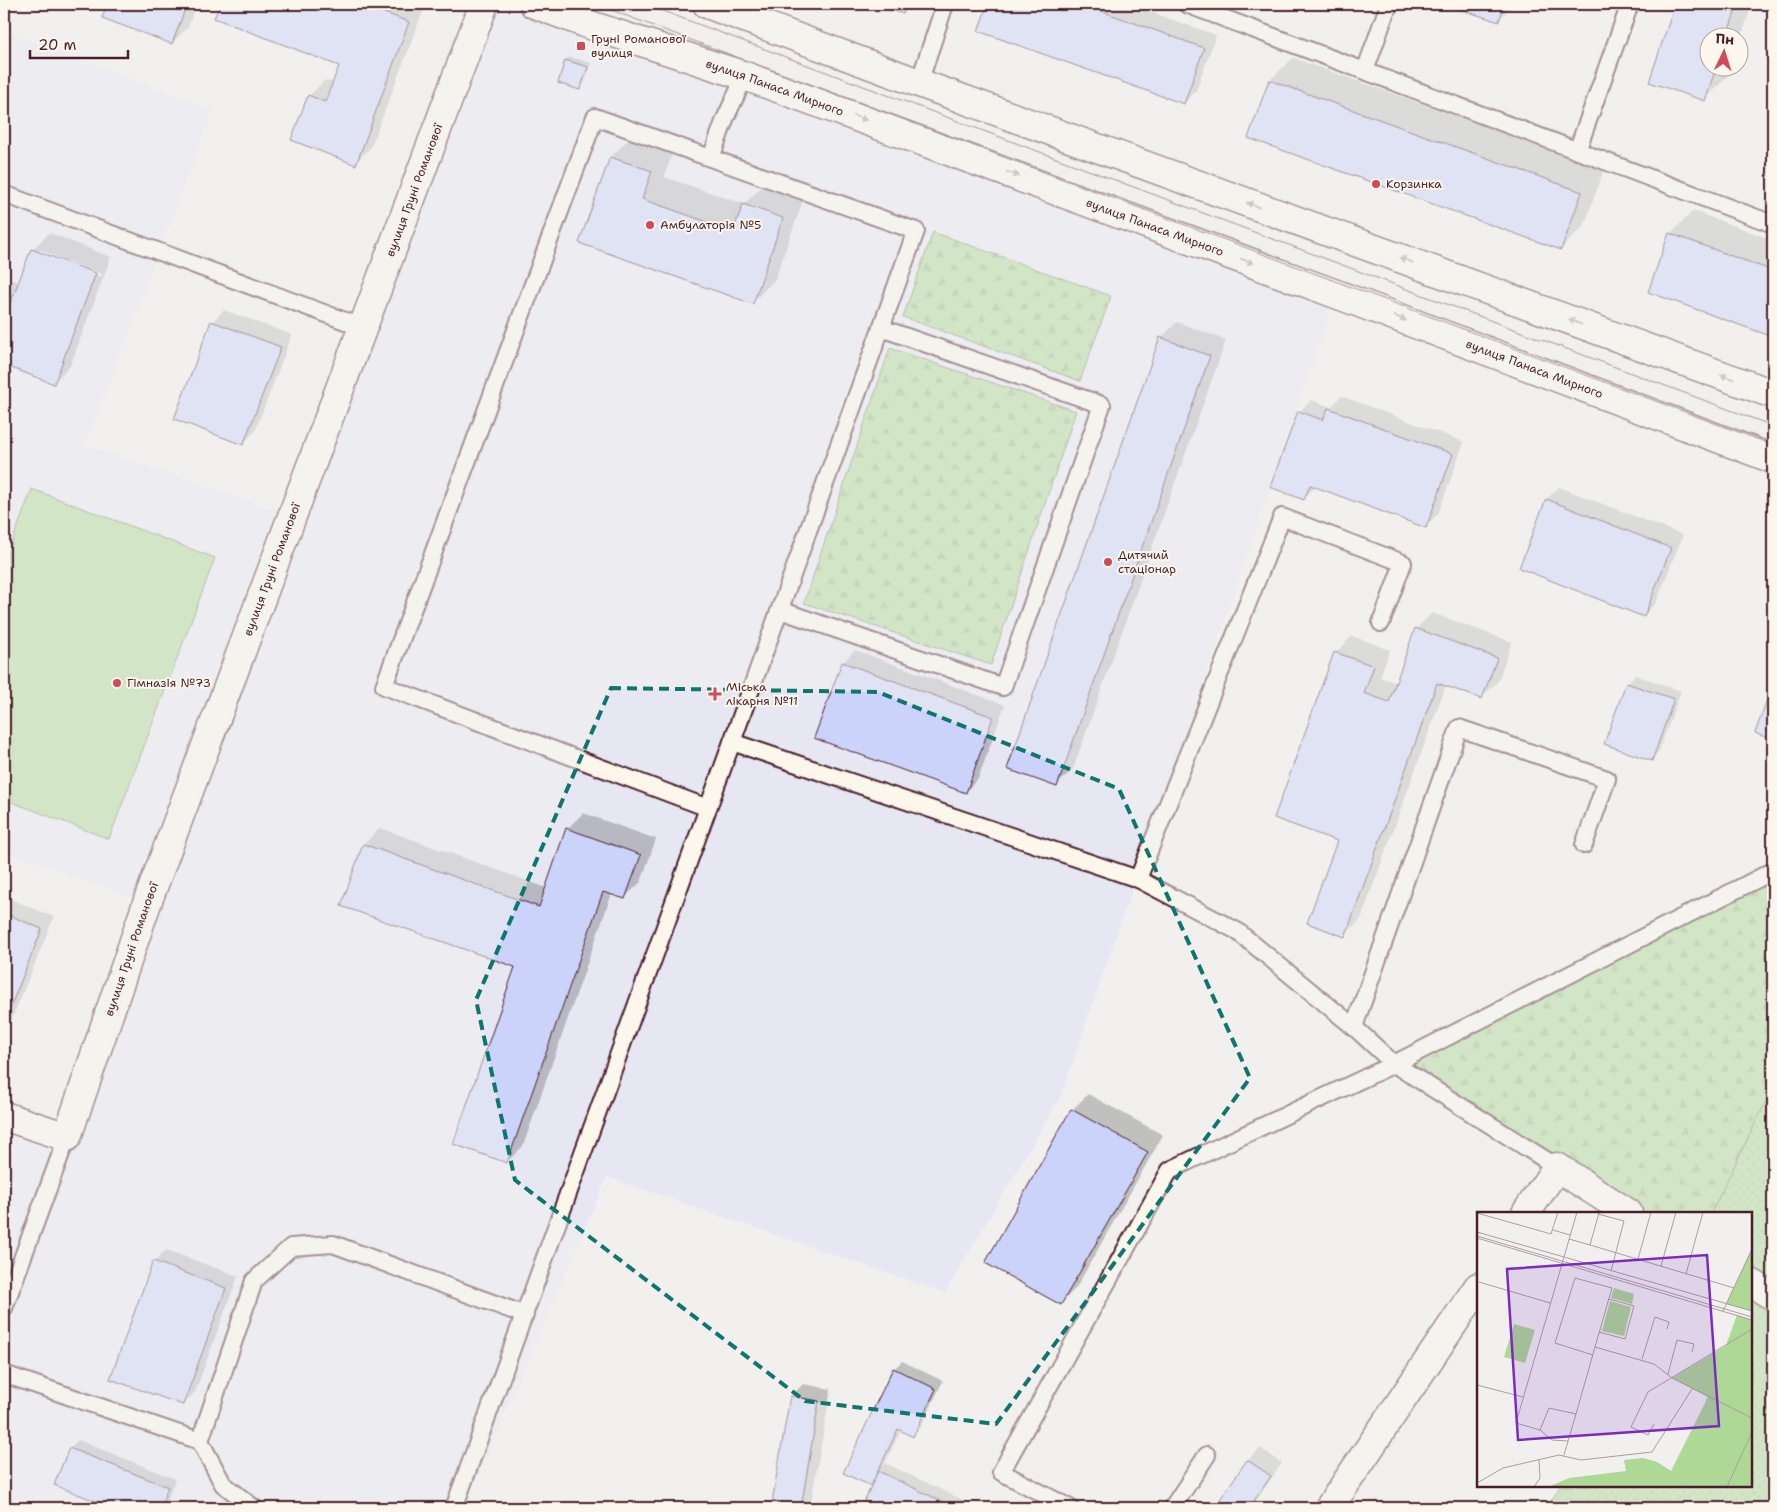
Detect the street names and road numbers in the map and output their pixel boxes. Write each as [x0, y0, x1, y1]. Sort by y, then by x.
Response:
street label: вулиця Панаса Мирного [704, 56, 846, 120]
street label: вулиця Груні Романової [382, 121, 447, 259]
street label: вулиця Панаса Мирного [1084, 195, 1226, 260]
street label: вулиця Панаса Мирного [1463, 336, 1605, 402]
street label: вулиця Груні Романової [240, 500, 304, 638]
street label: вулиця Груні Романової [101, 879, 162, 1018]

